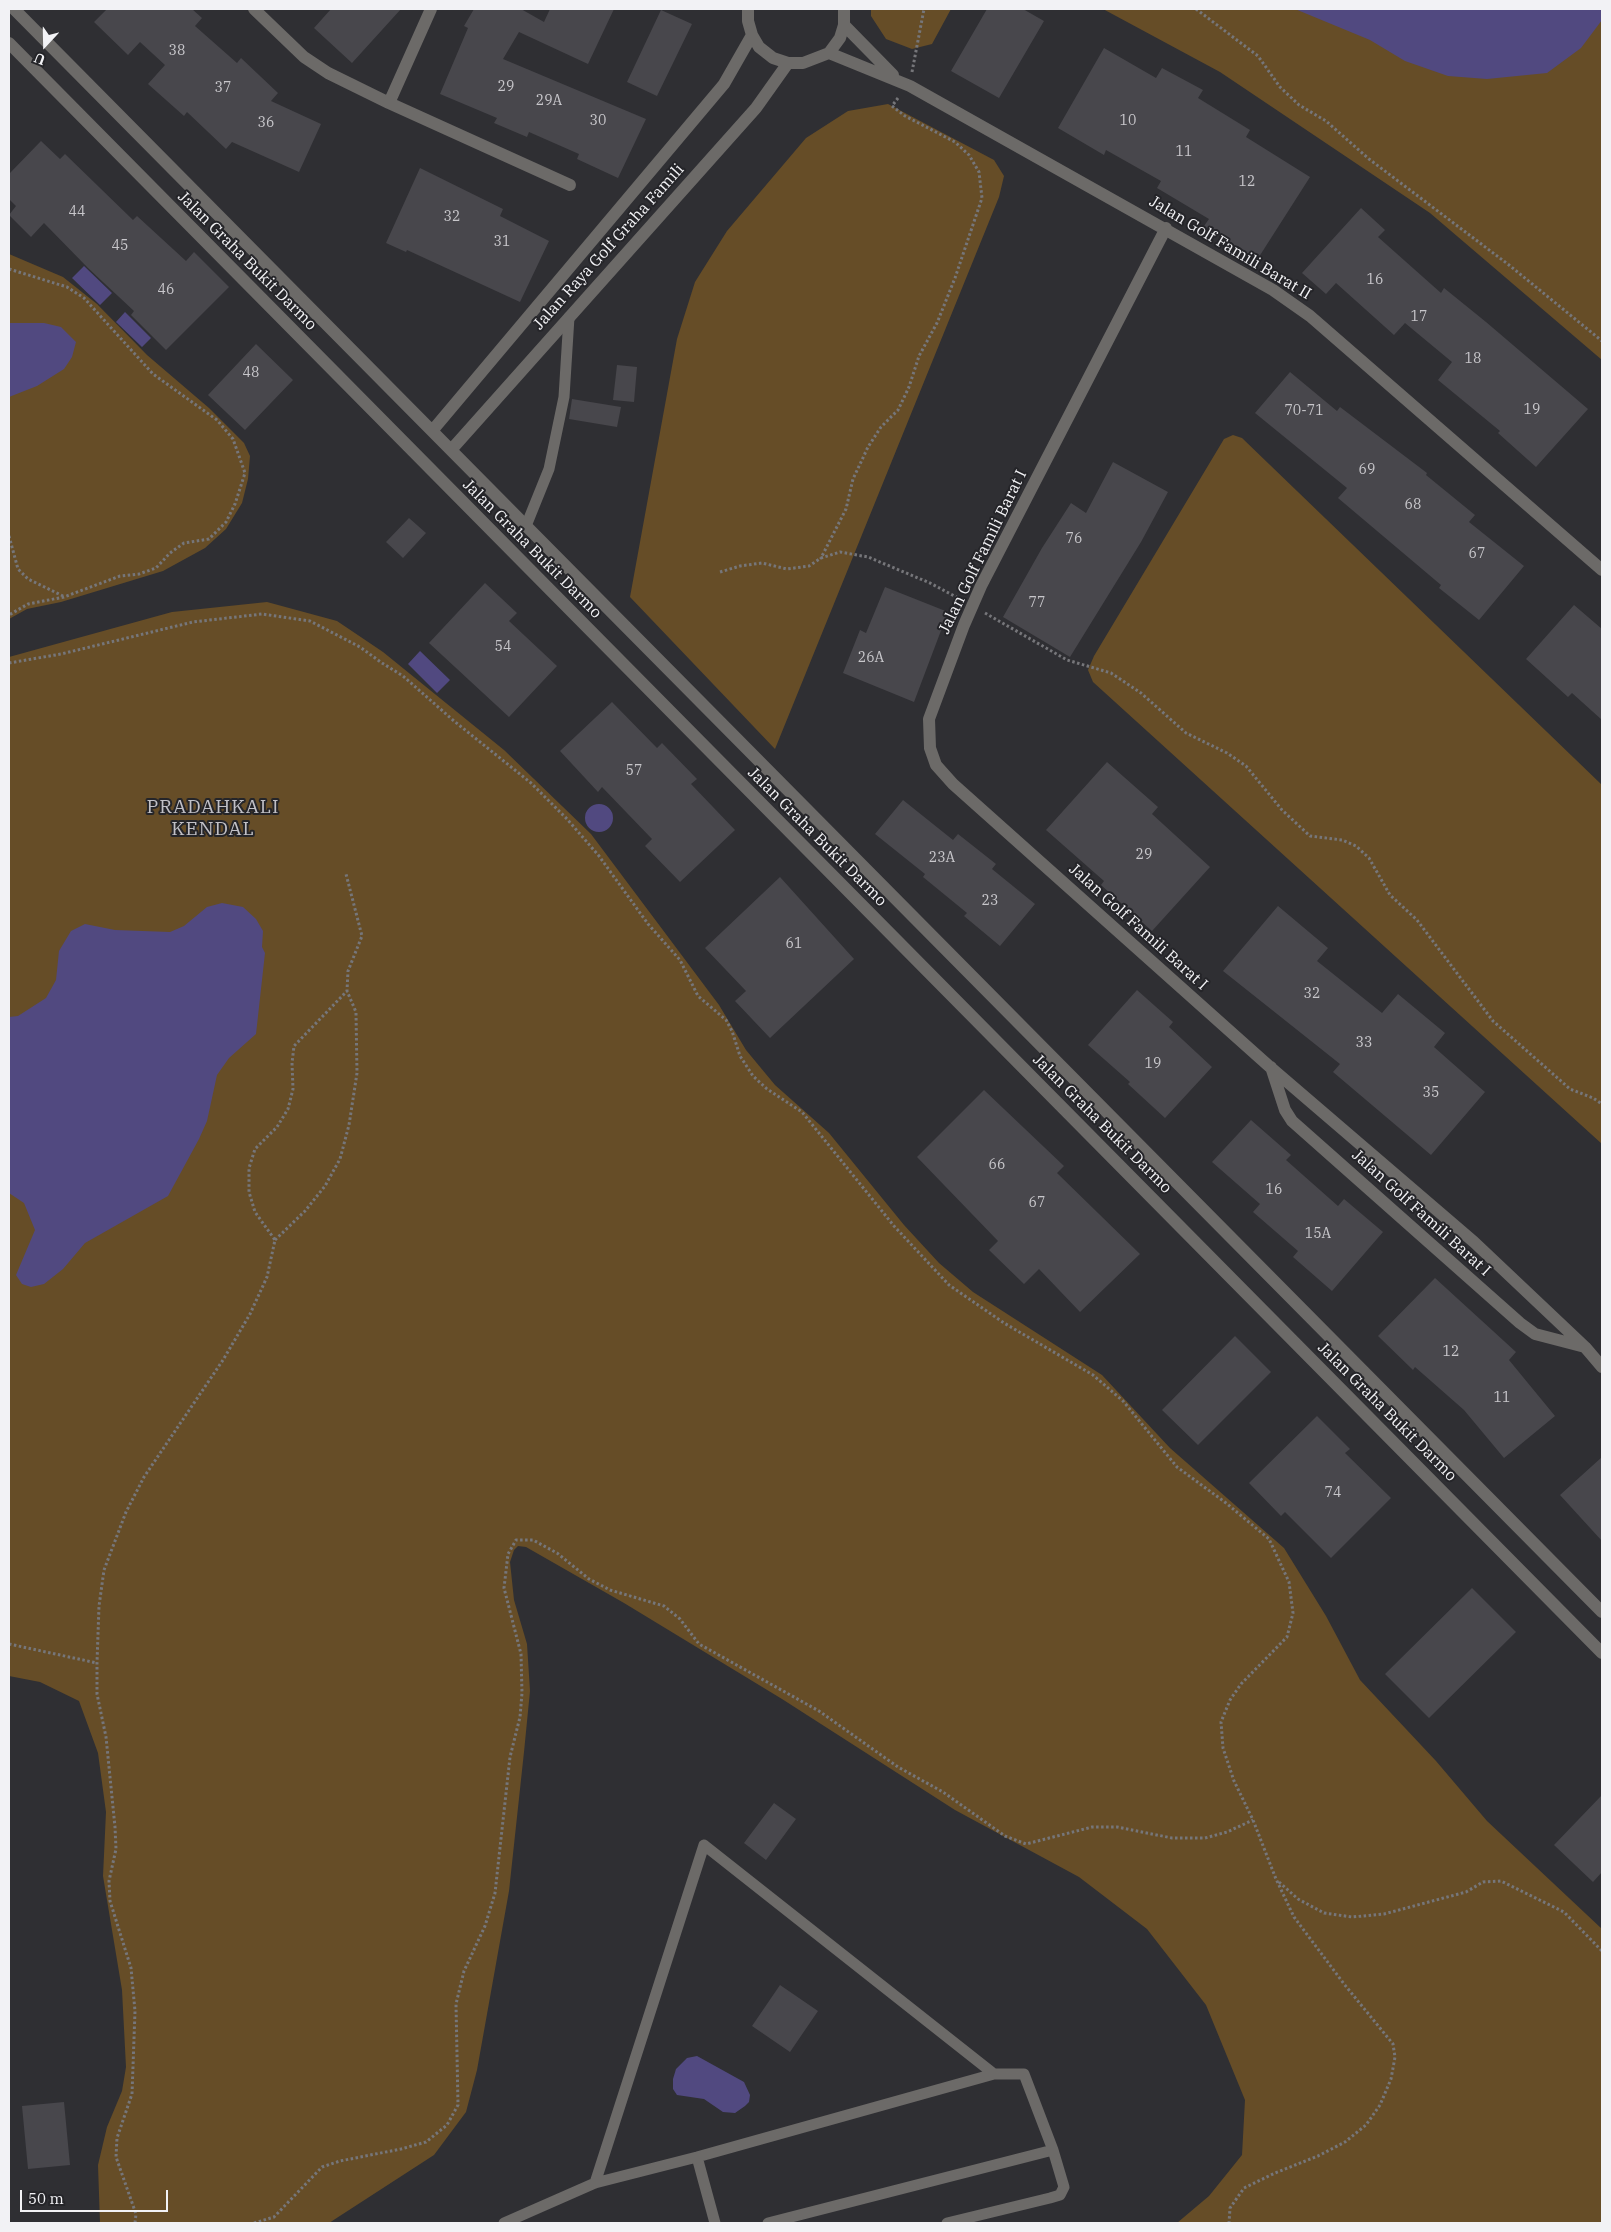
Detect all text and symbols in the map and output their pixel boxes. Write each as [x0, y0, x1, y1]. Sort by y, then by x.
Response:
north arrow [20, 20, 70, 70]
house number: 38 [169, 43, 185, 59]
text: U [31, 49, 48, 69]
house number: 29 [498, 79, 514, 95]
house number: 37 [215, 80, 231, 96]
house number: 29A [536, 93, 562, 109]
house number: 30 [590, 113, 606, 129]
house number: 10 [1120, 113, 1136, 129]
house number: 36 [258, 115, 274, 131]
house number: 11 [1176, 144, 1192, 160]
street label: Jalan Raya Golf Graha Famili [530, 160, 688, 334]
house number: 12 [1239, 174, 1255, 190]
street label: Jalan Graha Bukit Darmo [173, 187, 321, 335]
street label: Jalan Golf Famili Barat II [1146, 192, 1314, 304]
house number: 44 [69, 204, 85, 220]
house number: 32 [444, 209, 460, 225]
house number: 31 [494, 234, 510, 250]
house number: 45 [112, 238, 128, 254]
house number: 16 [1367, 272, 1383, 288]
house number: 46 [158, 282, 174, 298]
house number: 17 [1411, 309, 1427, 325]
house number: 18 [1465, 351, 1481, 367]
house number: 48 [243, 365, 259, 381]
house number: 19 [1524, 402, 1540, 418]
house number: 70-71 [1284, 403, 1324, 419]
house number: 69 [1359, 462, 1375, 478]
street label: Jalan Golf Famili Barat I [935, 467, 1031, 637]
street label: Jalan Graha Bukit Darmo [458, 475, 606, 623]
house number: 68 [1405, 497, 1421, 513]
house number: 76 [1066, 531, 1082, 547]
house number: 67 [1469, 546, 1485, 562]
house number: 77 [1029, 595, 1045, 611]
house number: 54 [495, 639, 511, 655]
house number: 26A [858, 650, 884, 666]
house number: 57 [626, 763, 642, 779]
street label: Jalan Graha Bukit Darmo [743, 763, 891, 911]
district label: PRADAHKALI KENDAL [145, 797, 281, 841]
house number: 29 [1136, 847, 1152, 863]
house number: 23A [929, 850, 955, 866]
street label: Jalan Golf Famili Barat I [1065, 860, 1211, 994]
house number: 23 [982, 893, 998, 909]
house number: 61 [786, 936, 802, 952]
house number: 32 [1304, 986, 1320, 1002]
house number: 33 [1356, 1035, 1372, 1051]
street label: Jalan Graha Bukit Darmo [1028, 1050, 1176, 1198]
house number: 19 [1145, 1056, 1161, 1072]
house number: 35 [1423, 1085, 1439, 1101]
street label: Jalan Golf Famili Barat I [1348, 1146, 1494, 1280]
house number: 66 [989, 1157, 1005, 1173]
house number: 16 [1266, 1182, 1282, 1198]
house number: 67 [1029, 1195, 1045, 1211]
house number: 15A [1305, 1226, 1331, 1242]
street label: Jalan Graha Bukit Darmo [1313, 1338, 1461, 1486]
house number: 12 [1443, 1344, 1459, 1360]
house number: 11 [1494, 1390, 1510, 1406]
house number: 74 [1325, 1485, 1341, 1501]
scale bar [22, 2180, 170, 2212]
text: 50 m [28, 2189, 64, 2208]

